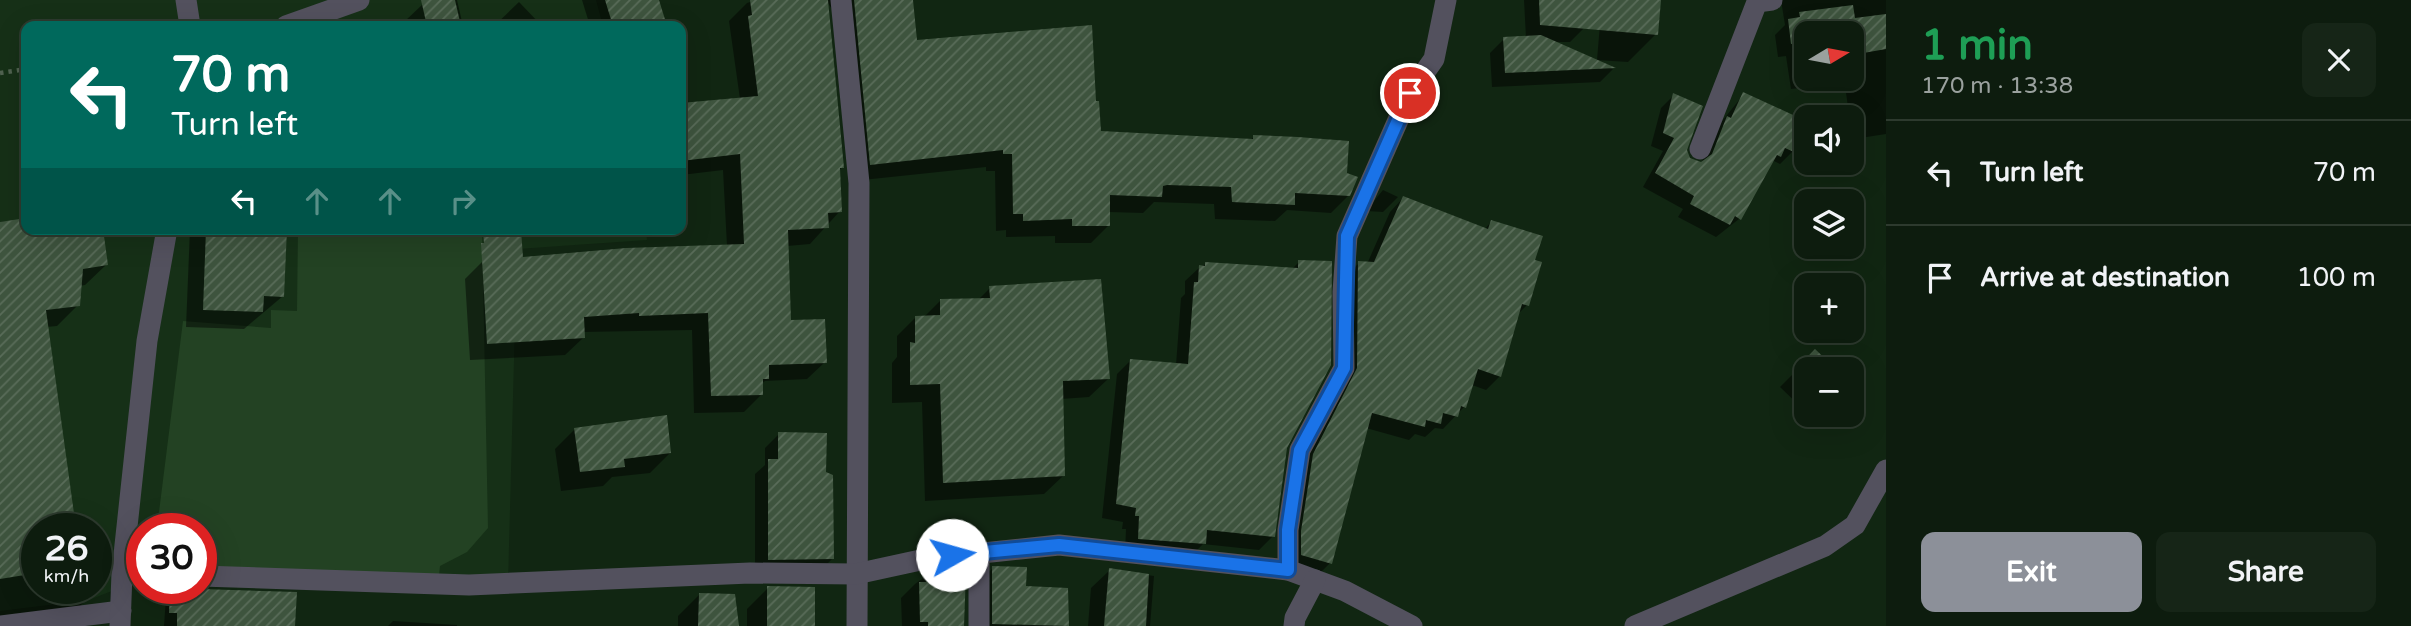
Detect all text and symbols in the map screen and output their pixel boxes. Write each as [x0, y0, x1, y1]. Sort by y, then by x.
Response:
text: 1 min [1921, 20, 2033, 71]
north arrow [1794, 21, 1864, 91]
map controls [1794, 21, 1864, 427]
button: close [2302, 23, 2376, 97]
text: 70 m [171, 46, 290, 105]
icon: left [56, 49, 147, 140]
pin [1380, 63, 1440, 123]
text: 170 m · 13:38 [1921, 72, 2073, 100]
icon: arrive [1391, 74, 1429, 112]
button: sound [1794, 105, 1864, 175]
text: Turn left [171, 106, 298, 144]
icon: left [1921, 154, 1959, 192]
text: Turn left [1980, 157, 2083, 188]
text: 70 m [2313, 157, 2376, 188]
icon: left [225, 182, 263, 220]
icon: ahead [298, 182, 336, 220]
icon: ahead [371, 182, 409, 220]
icon: right [444, 182, 482, 220]
button: layers [1794, 189, 1864, 259]
icon: arrive [1921, 259, 1959, 297]
text: Arrive at destination [1980, 262, 2230, 293]
text: 100 m [2296, 262, 2376, 293]
button: + [1794, 273, 1864, 343]
button: − [1794, 357, 1864, 427]
speed limit sign: 30 [126, 513, 217, 604]
position arrow [915, 518, 989, 592]
text: 26 [45, 528, 88, 570]
button: Exit [1921, 532, 2142, 612]
button: Share [2156, 532, 2376, 612]
text: km/h [44, 565, 89, 587]

